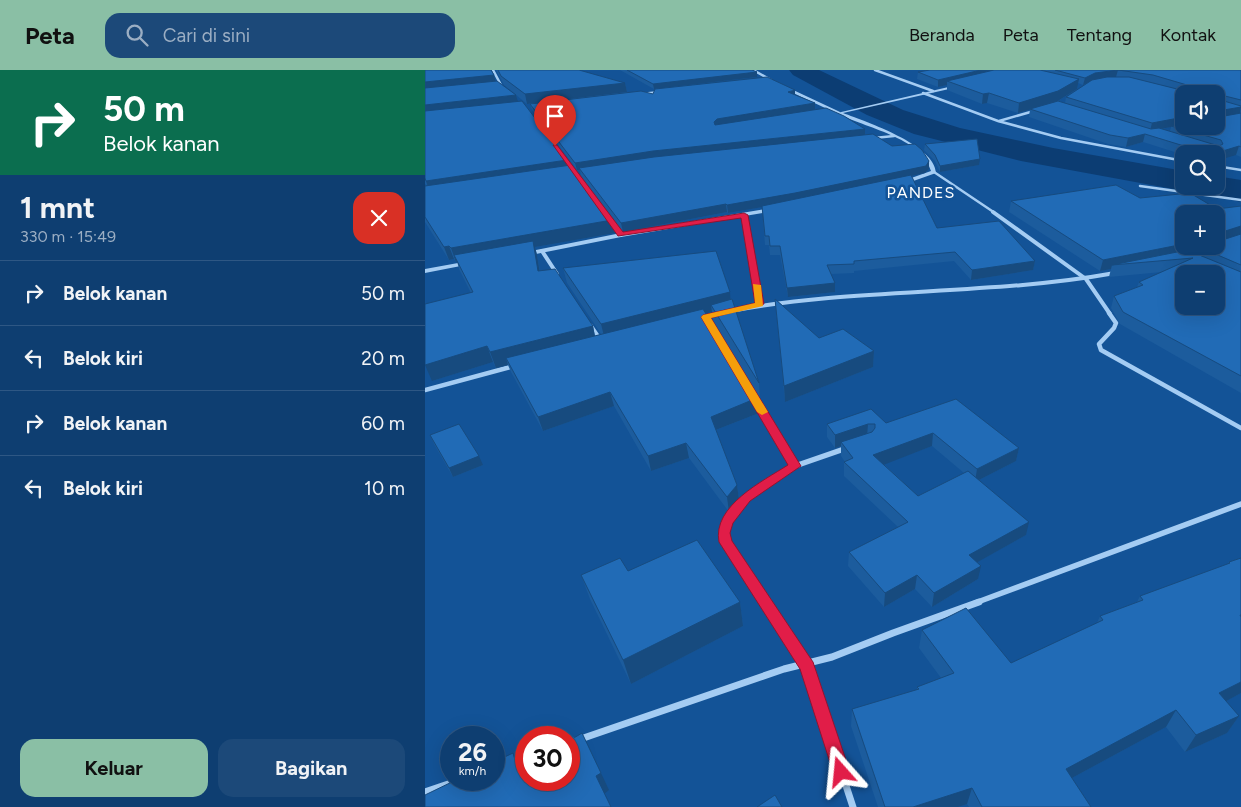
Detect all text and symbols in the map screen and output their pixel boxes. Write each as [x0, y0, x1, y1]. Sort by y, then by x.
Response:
search box [105, 13, 455, 58]
text: Peta [25, 21, 75, 50]
icon: search [123, 21, 151, 49]
text: Cari di sini [163, 24, 250, 47]
text: Beranda [909, 24, 975, 46]
text: Peta [1003, 24, 1039, 46]
text: Tentang [1067, 24, 1132, 46]
text: Kontak [1160, 24, 1216, 46]
map controls [1175, 85, 1225, 315]
button: sound [1175, 85, 1225, 135]
text: 50 m [103, 88, 185, 130]
icon: right [20, 90, 85, 155]
pin [534, 95, 576, 146]
icon: arrive [541, 102, 569, 130]
text: Belok kanan [103, 130, 220, 157]
button: search [1175, 145, 1225, 195]
district label: PANDES [887, 183, 955, 202]
text: 1 mnt [20, 189, 95, 226]
button: close [353, 192, 405, 244]
button: + [1175, 205, 1225, 255]
text: 330 m · 15:49 [20, 227, 116, 246]
button: − [1175, 265, 1225, 315]
icon: right [20, 279, 48, 307]
text: Belok kanan [63, 282, 167, 305]
text: 50 m [361, 282, 405, 305]
icon: left [20, 344, 48, 372]
text: Belok kiri [63, 347, 143, 370]
text: 20 m [361, 347, 405, 370]
icon: right [20, 409, 48, 437]
text: Belok kanan [63, 412, 167, 435]
text: 60 m [361, 412, 405, 435]
icon: left [20, 474, 48, 502]
text: Belok kiri [63, 477, 143, 500]
text: 10 m [364, 477, 405, 500]
speed limit sign: 30 [515, 726, 580, 791]
text: 26 [458, 737, 487, 767]
button: Keluar [20, 739, 208, 797]
button: Bagikan [218, 739, 405, 797]
position arrow [814, 745, 866, 797]
text: km/h [459, 764, 486, 778]

